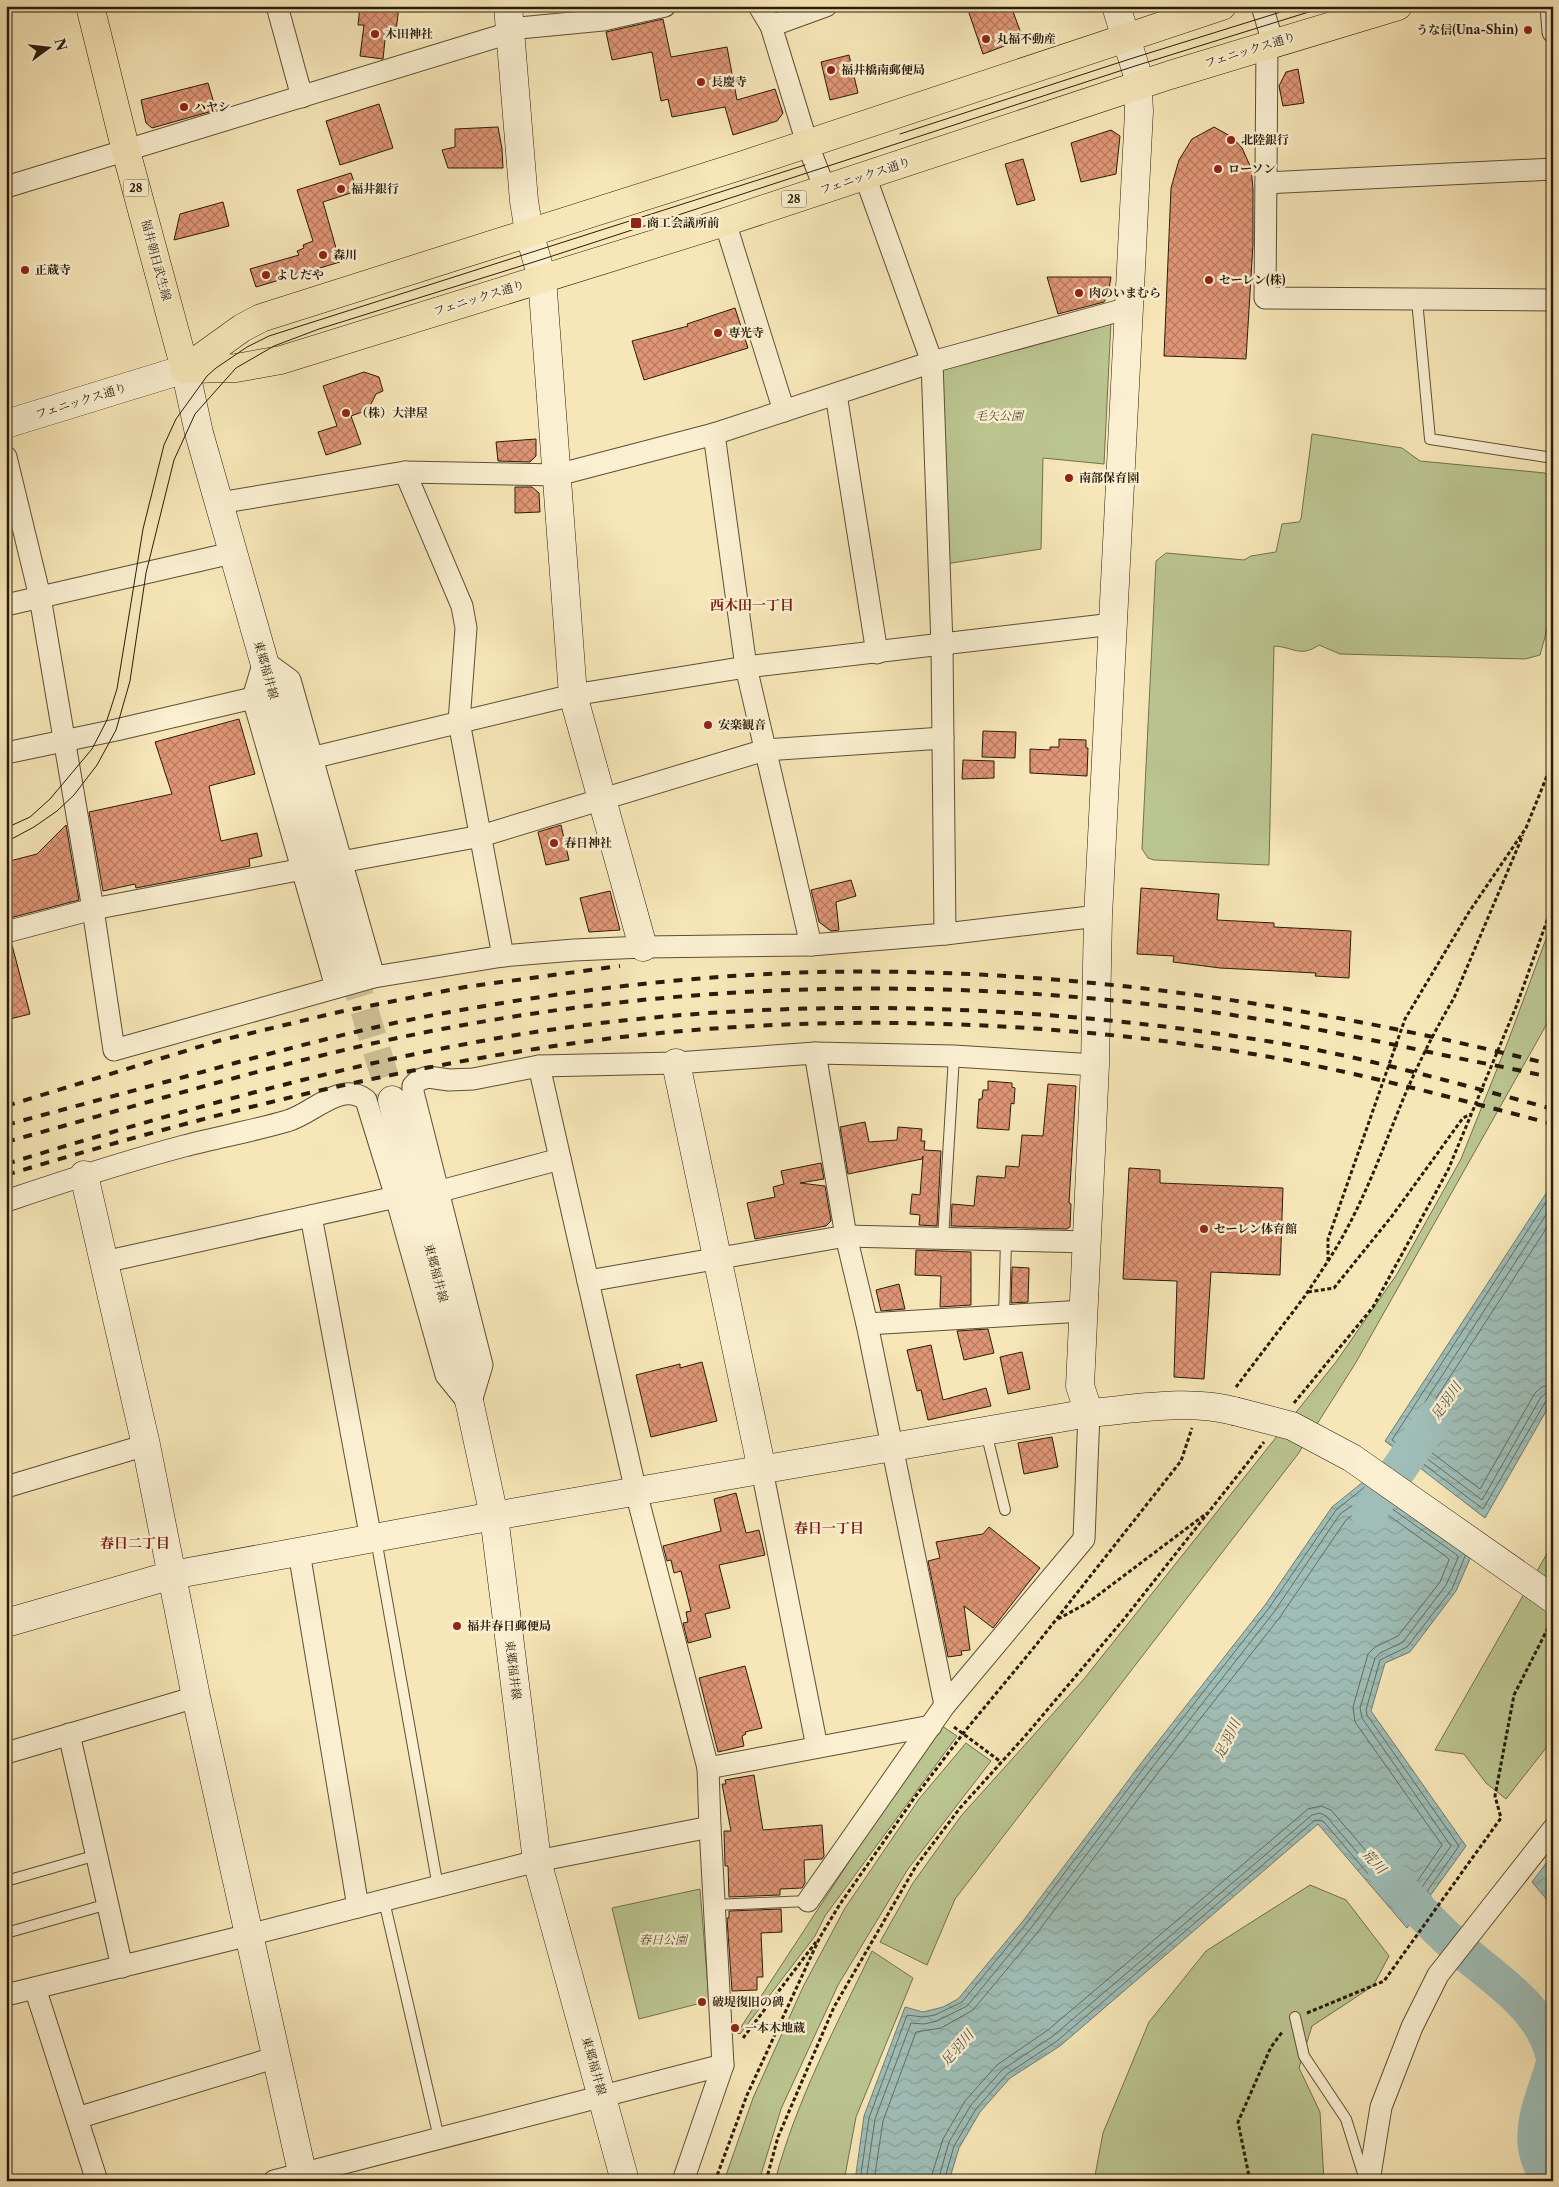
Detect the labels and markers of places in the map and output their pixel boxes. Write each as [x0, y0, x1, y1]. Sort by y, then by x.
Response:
place label: うな信(Una-Shin) [1416, 22, 1518, 37]
marker: うな信(Una-Shin) [1522, 24, 1534, 36]
place label: 木田神社 [385, 26, 433, 41]
marker: 木田神社 [369, 28, 381, 40]
place label: 丸福不動産 [996, 31, 1056, 46]
marker: 丸福不動産 [980, 33, 992, 45]
place label: 福井橋南郵便局 [841, 62, 925, 77]
marker: 福井橋南郵便局 [825, 64, 837, 76]
place label: 長慶寺 [711, 74, 747, 89]
marker: 長慶寺 [695, 76, 707, 88]
place label: ハヤシ [194, 99, 230, 114]
marker: ハヤシ [178, 101, 190, 113]
place label: 北陸銀行 [1241, 132, 1289, 147]
marker: 北陸銀行 [1225, 134, 1237, 146]
place label: ローソン [1228, 161, 1276, 176]
marker: ローソン [1212, 163, 1224, 175]
place label: 福井銀行 [351, 181, 399, 196]
marker: 福井銀行 [335, 183, 347, 195]
place label: 商工会議所前 [647, 215, 719, 230]
marker: 商工会議所前 [629, 216, 643, 230]
place label: 森川 [333, 247, 357, 262]
marker: 森川 [317, 249, 329, 261]
place label: 正蔵寺 [35, 262, 71, 277]
marker: 正蔵寺 [19, 264, 31, 276]
place label: よしだや [276, 267, 324, 282]
marker: よしだや [260, 269, 272, 281]
place label: セーレン(株) [1219, 272, 1286, 287]
marker: セーレン(株) [1203, 274, 1215, 286]
place label: 肉のいまむら [1089, 285, 1161, 300]
marker: 肉のいまむら [1073, 287, 1085, 299]
place label: 専光寺 [728, 325, 764, 340]
marker: 専光寺 [712, 327, 724, 339]
place label: （株）大津屋 [356, 405, 428, 420]
marker: （株）大津屋 [340, 407, 352, 419]
place label: 南部保育園 [1079, 470, 1139, 485]
marker: 南部保育園 [1063, 472, 1075, 484]
place label: 安楽観音 [718, 717, 766, 732]
marker: 安楽観音 [702, 719, 714, 731]
place label: 春日神社 [564, 835, 612, 850]
marker: 春日神社 [548, 837, 560, 849]
place label: セーレン体育館 [1214, 1221, 1297, 1236]
marker: セーレン体育館 [1198, 1223, 1210, 1235]
place label: 福井春日郵便局 [467, 1618, 551, 1633]
marker: 福井春日郵便局 [451, 1620, 463, 1632]
place label: 破堤復旧の碑 [712, 1994, 784, 2009]
marker: 破堤復旧の碑 [696, 1996, 708, 2008]
place label: 一本木地蔵 [745, 2020, 805, 2035]
marker: 一本木地蔵 [729, 2022, 741, 2034]

